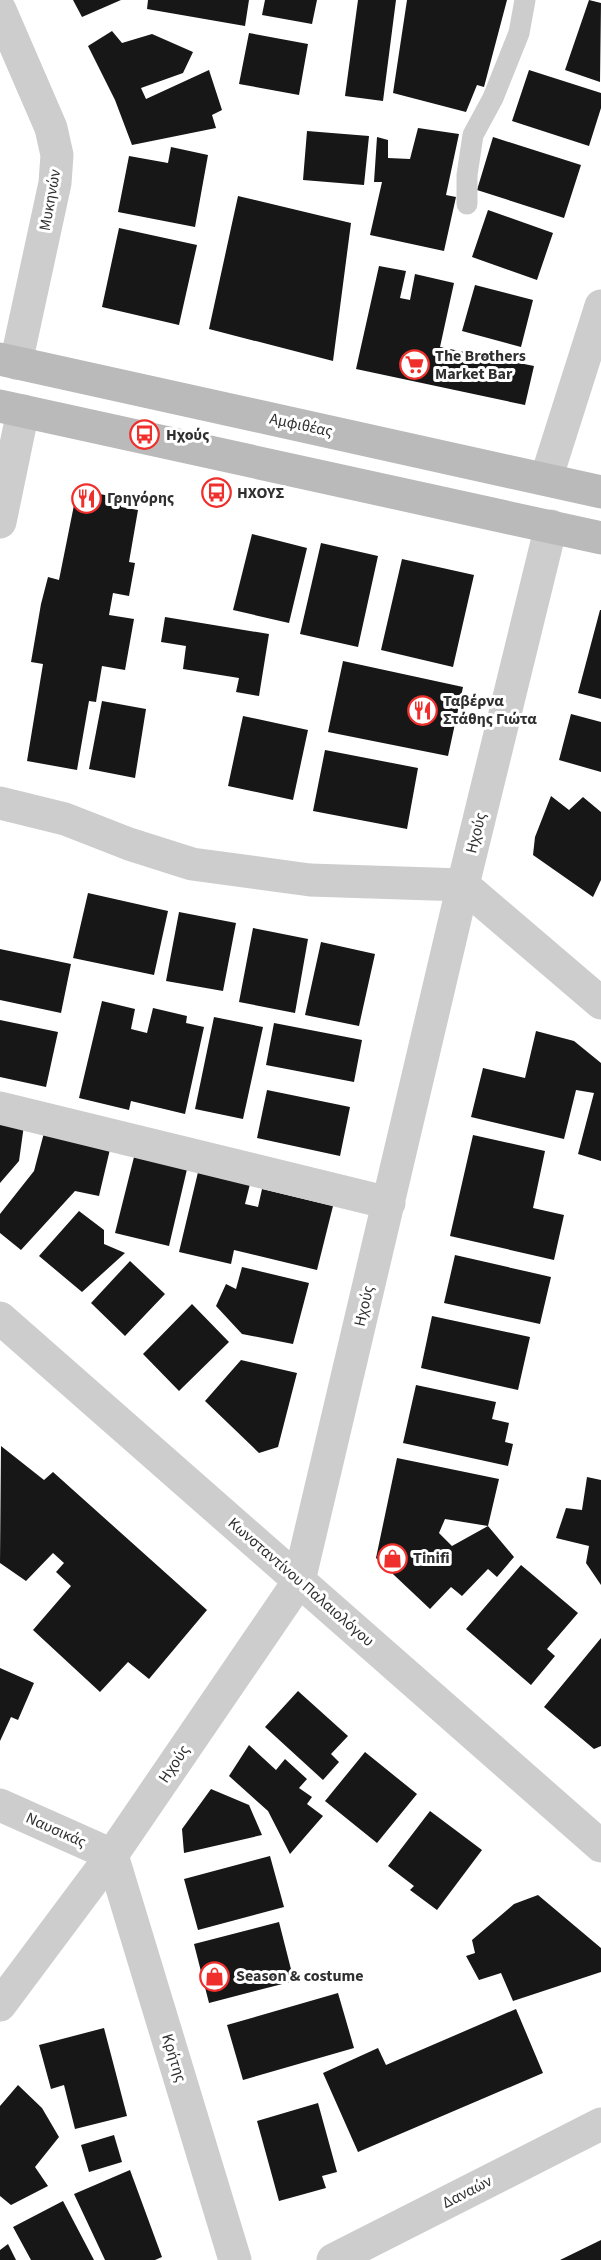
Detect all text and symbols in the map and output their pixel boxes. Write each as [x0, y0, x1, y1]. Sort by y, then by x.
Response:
street label: Μυκηνών [34, 167, 66, 233]
place label: The Brothers Market Bar [435, 345, 526, 385]
supermarket icon: The Brothers Market Bar [398, 349, 430, 381]
street label: Αμφιθέας [268, 408, 335, 442]
bus stop icon: Ηχούς [129, 419, 161, 451]
place label: Ηχούς [166, 424, 209, 446]
bus stop icon: ΗΧΟΥΣ [200, 477, 232, 509]
restaurant icon: Γρηγόρης [70, 482, 102, 514]
place label: ΗΧΟΥΣ [237, 482, 284, 504]
place label: Γρηγόρης [107, 487, 174, 509]
place label: Ταβέρνα Στάθης Γιώτα [443, 690, 537, 730]
restaurant icon: Ταβέρνα Στάθης Γιώτα [406, 694, 438, 726]
street label: Ηχούς [460, 810, 492, 856]
street label: Ηχούς [349, 1283, 379, 1329]
street label: Κωνσταντίνου Παλαιολόγου [223, 1512, 379, 1652]
shop icon: Tinifi [376, 1542, 408, 1574]
place label: Tinifi [413, 1547, 450, 1569]
street label: Ηχούς [153, 1741, 195, 1787]
street label: Ναυσικάς [22, 1807, 90, 1853]
shop icon: Season & costume [199, 1960, 231, 1992]
place label: Season & costume [236, 1965, 363, 1987]
street label: Κρήτης [156, 2031, 192, 2085]
street label: Δαναών [438, 2170, 496, 2214]

